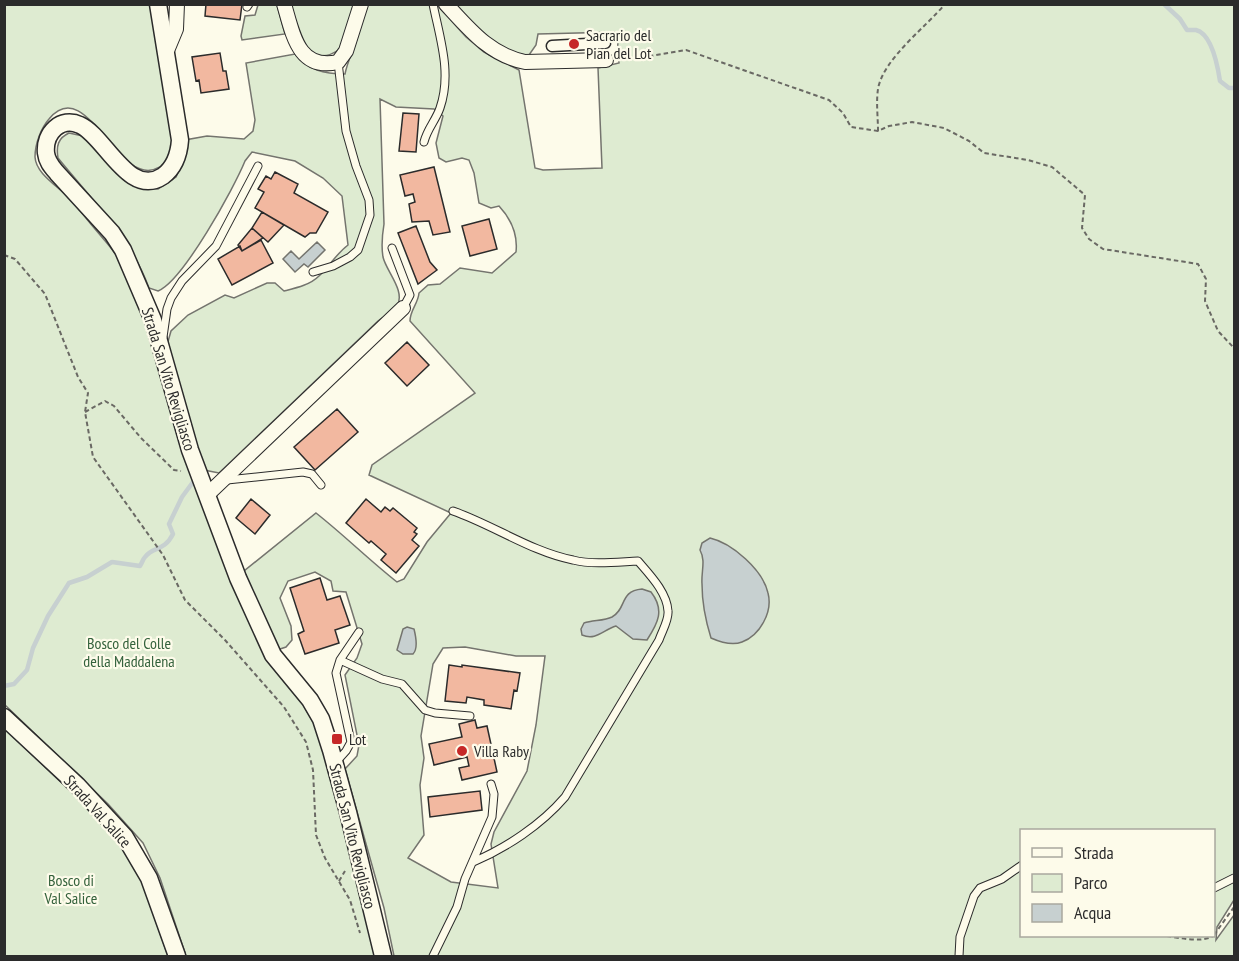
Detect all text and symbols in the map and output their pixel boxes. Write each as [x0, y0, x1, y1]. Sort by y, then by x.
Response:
place label: Sacrario del Pian del Lot [586, 25, 652, 63]
marker: Sacrario del Pian del Lot [567, 37, 581, 51]
street label: Strada San Vito Revigliasco [138, 305, 200, 453]
park label: Bosco del Colle della Maddalena [83, 633, 175, 671]
place label: Lot [349, 729, 367, 749]
marker: Lot [330, 732, 344, 746]
place label: Villa Raby [473, 741, 529, 761]
marker: Villa Raby [455, 744, 469, 758]
street label: Strada San Vito Revigliasco [325, 761, 381, 911]
street label: Strada Val Salice [60, 770, 136, 852]
legend [1020, 829, 1215, 937]
text: Strada [1074, 841, 1114, 864]
park label: Bosco di Val Salice [44, 870, 97, 908]
text: Parco [1074, 871, 1108, 894]
text: Acqua [1074, 901, 1111, 924]

